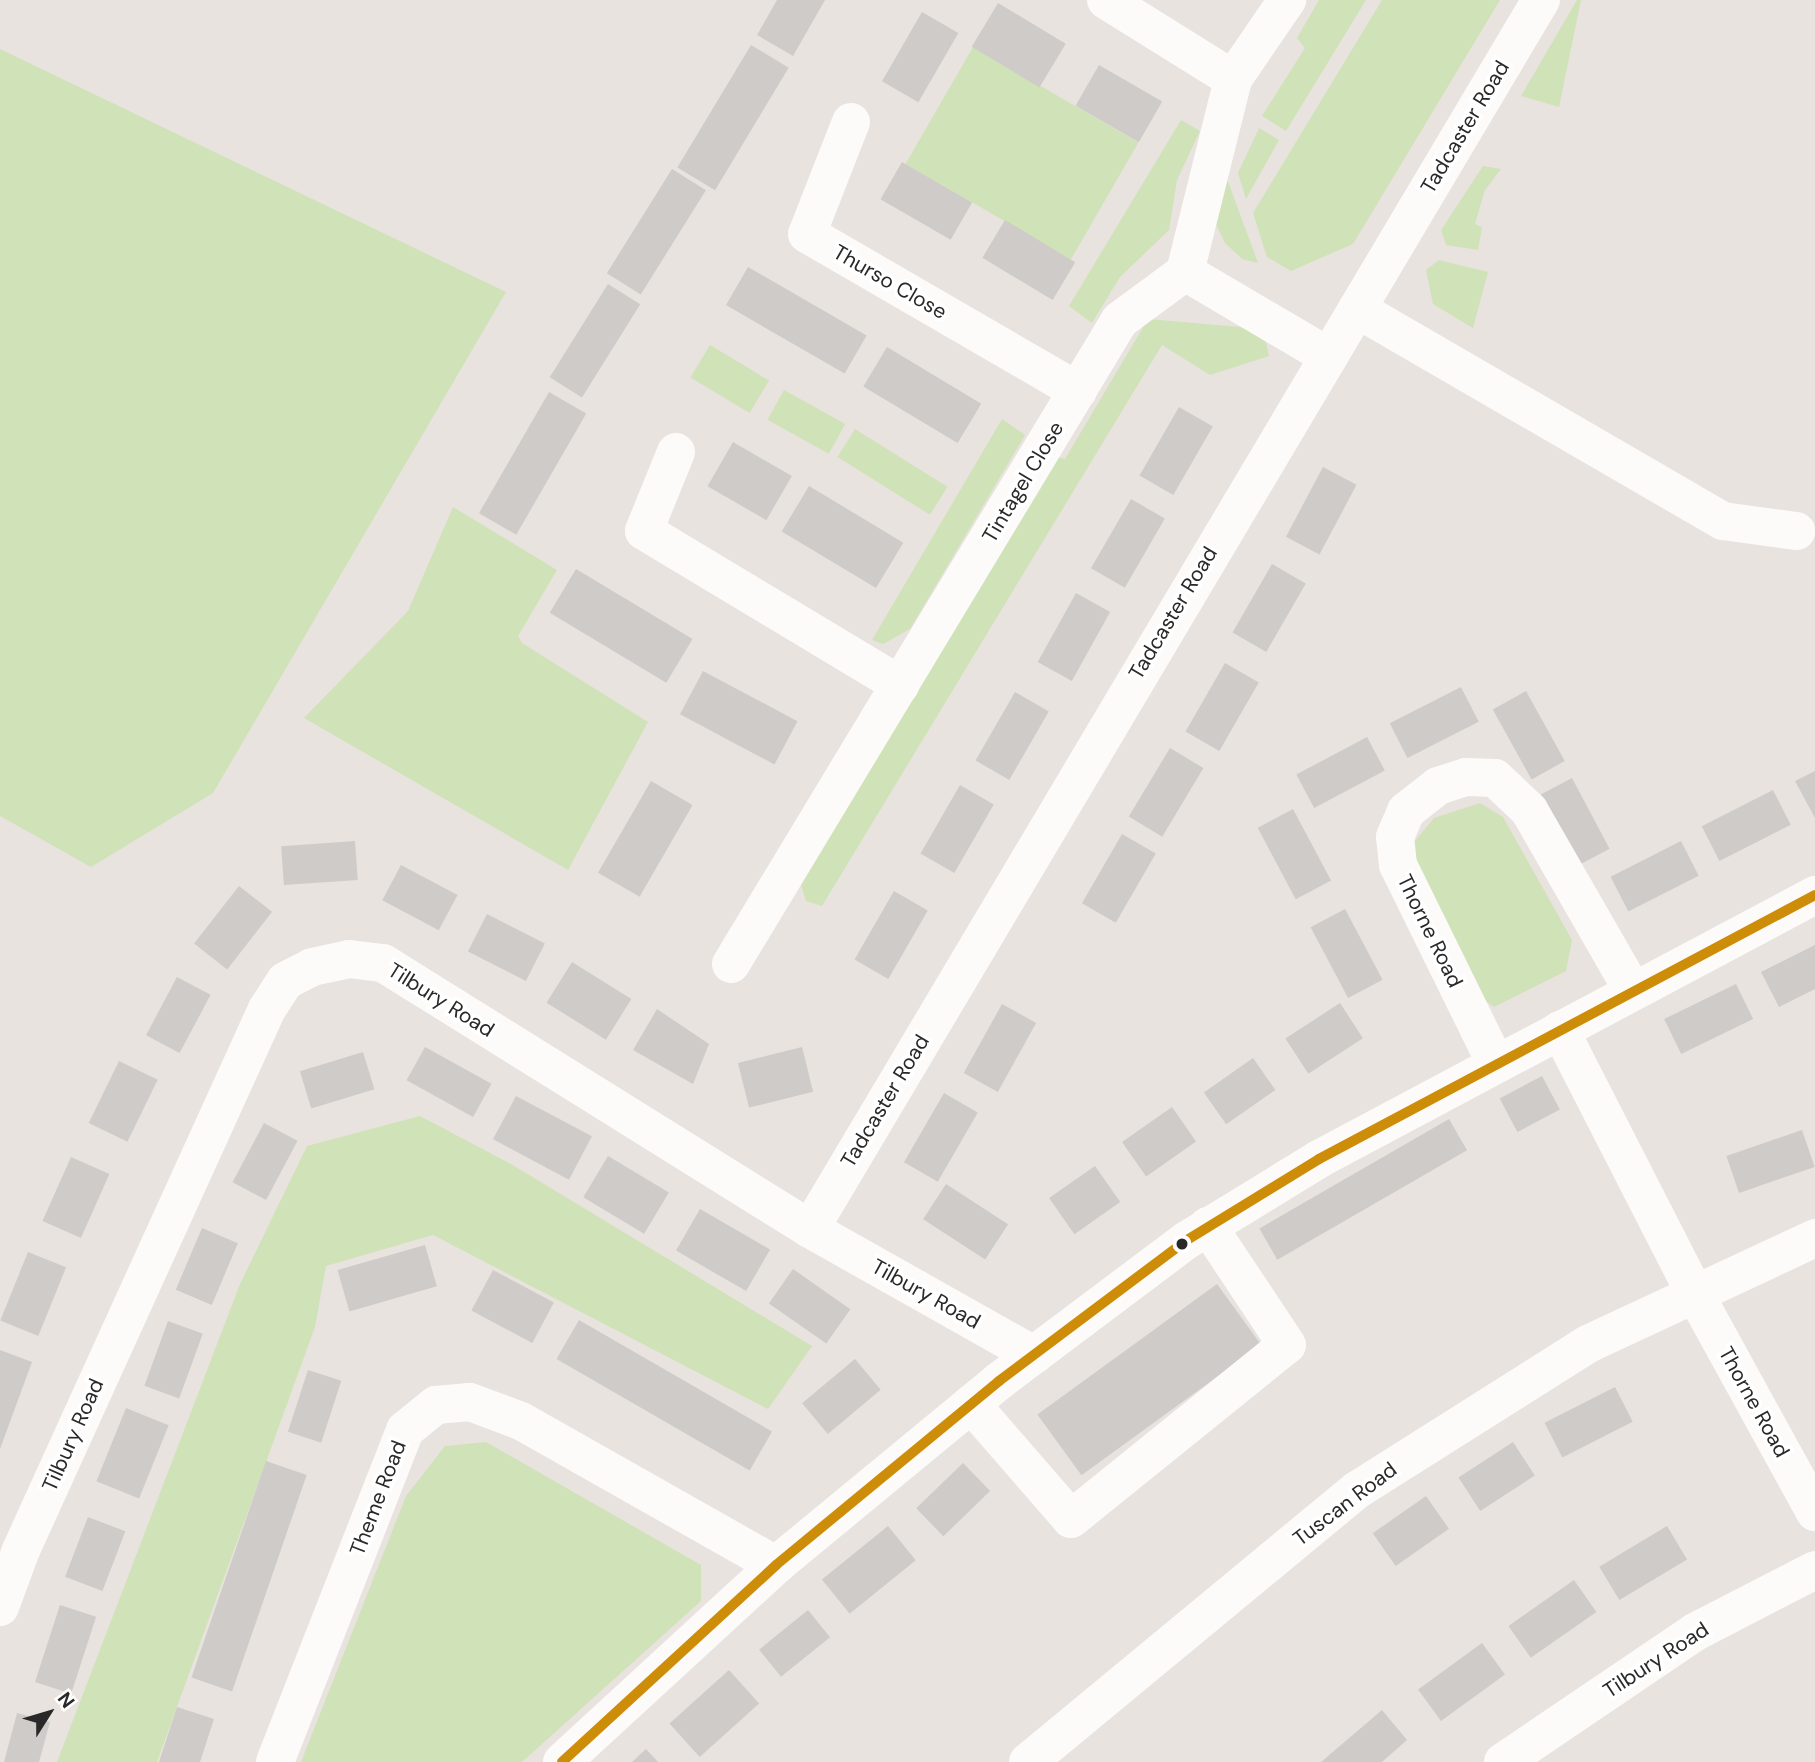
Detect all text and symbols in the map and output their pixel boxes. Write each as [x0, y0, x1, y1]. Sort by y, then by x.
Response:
street label: Tadcaster Road [1415, 56, 1515, 198]
street label: Thurso Close [829, 239, 951, 325]
street label: Tintagel Close [977, 417, 1069, 547]
street label: Tadcaster Road [1123, 542, 1223, 684]
street label: Thorne Road [1392, 870, 1468, 992]
street label: Tilbury Road [383, 957, 499, 1043]
street label: Tadcaster Road [835, 1030, 935, 1172]
unlabelled marker [1175, 1237, 1189, 1251]
street label: Tilbury Road [867, 1254, 985, 1334]
street label: Thorne Road [1713, 1342, 1795, 1462]
street label: Tilbury Road [37, 1375, 109, 1495]
street label: Theme Road [345, 1437, 411, 1559]
street label: Tuscan Road [1288, 1457, 1402, 1551]
street label: Tilbury Road [1599, 1617, 1713, 1703]
north arrow [14, 1678, 84, 1748]
text: N [52, 1687, 80, 1713]

